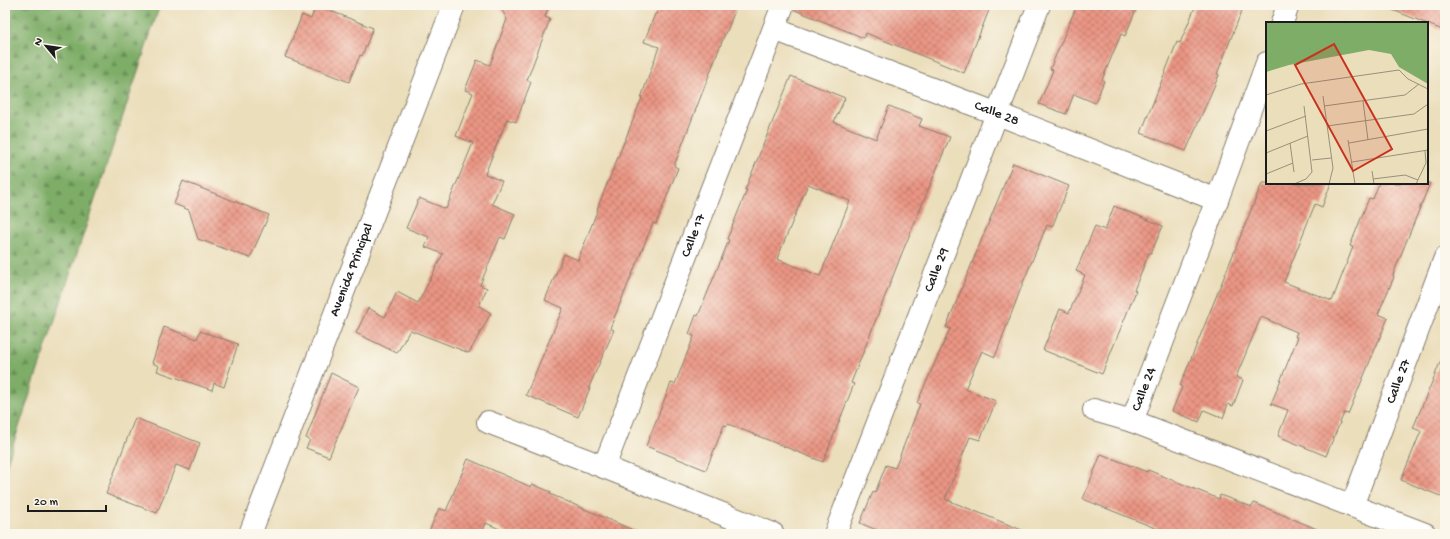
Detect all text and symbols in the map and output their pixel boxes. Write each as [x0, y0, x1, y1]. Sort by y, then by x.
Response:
inset map [1266, 22, 1428, 184]
north arrow [26, 26, 66, 66]
text: N [32, 36, 46, 48]
street label: Calle 28 [972, 97, 1022, 130]
street label: Calle 17 [678, 211, 710, 260]
street label: Avenida Principal [326, 221, 378, 319]
street label: Calle 29 [921, 245, 953, 294]
street label: Calle 27 [1383, 356, 1415, 406]
street label: Calle 24 [1128, 365, 1160, 414]
scale bar [28, 487, 106, 513]
text: 20 m [34, 496, 59, 510]

